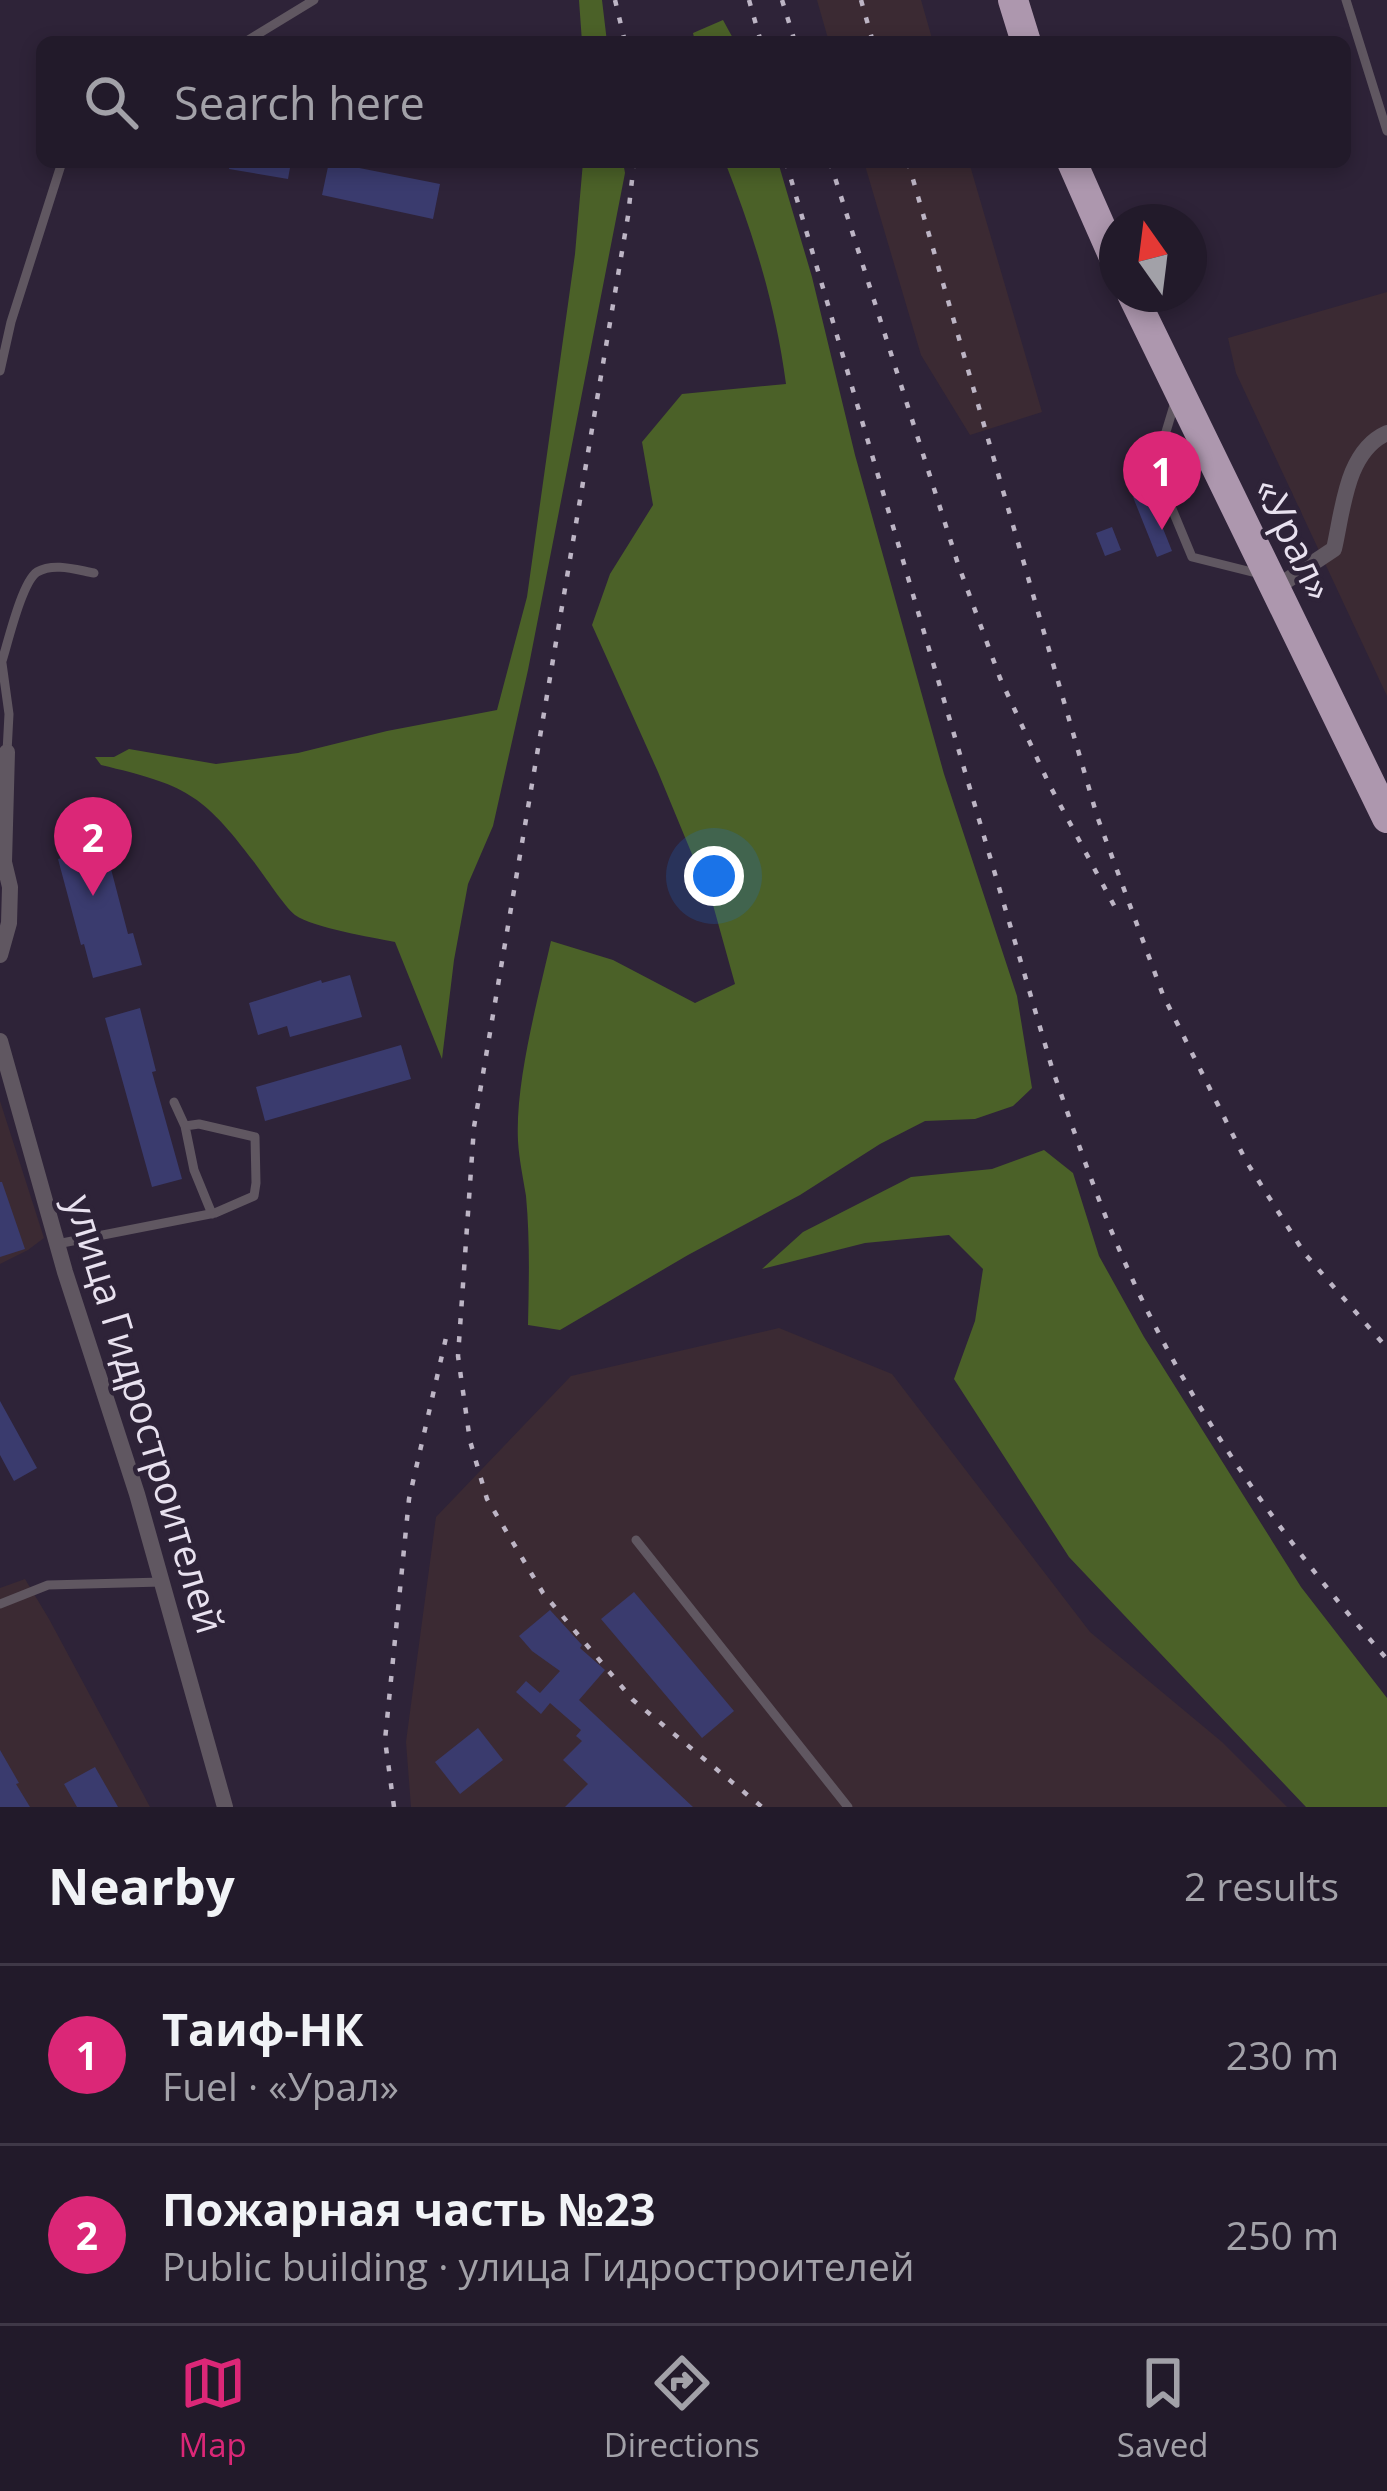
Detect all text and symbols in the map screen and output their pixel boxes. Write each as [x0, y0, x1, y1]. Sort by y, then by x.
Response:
search box [36, 36, 1351, 168]
icon: search [78, 69, 144, 135]
text: Search here [174, 72, 425, 133]
north arrow [1099, 204, 1207, 312]
pin: 1 [1123, 431, 1201, 530]
street label: «Урал» [1243, 468, 1348, 609]
pin: 2 [54, 797, 132, 896]
your location [684, 846, 744, 906]
street label: улица Гидростроителей [54, 1188, 238, 1639]
text: Nearby [48, 1850, 235, 1920]
text: 2 results [1184, 1859, 1339, 1912]
text: Таиф-НК [162, 1998, 363, 2059]
text: 1 [76, 2028, 98, 2081]
text: 230 m [1226, 2028, 1339, 2081]
text: Fuel · «Урал» [162, 2059, 399, 2112]
text: Пожарная часть №23 [162, 2178, 655, 2239]
text: 2 [76, 2208, 98, 2261]
text: 250 m [1226, 2208, 1339, 2261]
text: Public building · улица Гидростроителей [162, 2239, 915, 2292]
tab: Map [179, 2350, 247, 2467]
tab: Directions [604, 2350, 760, 2467]
tab: Saved [1117, 2350, 1208, 2467]

